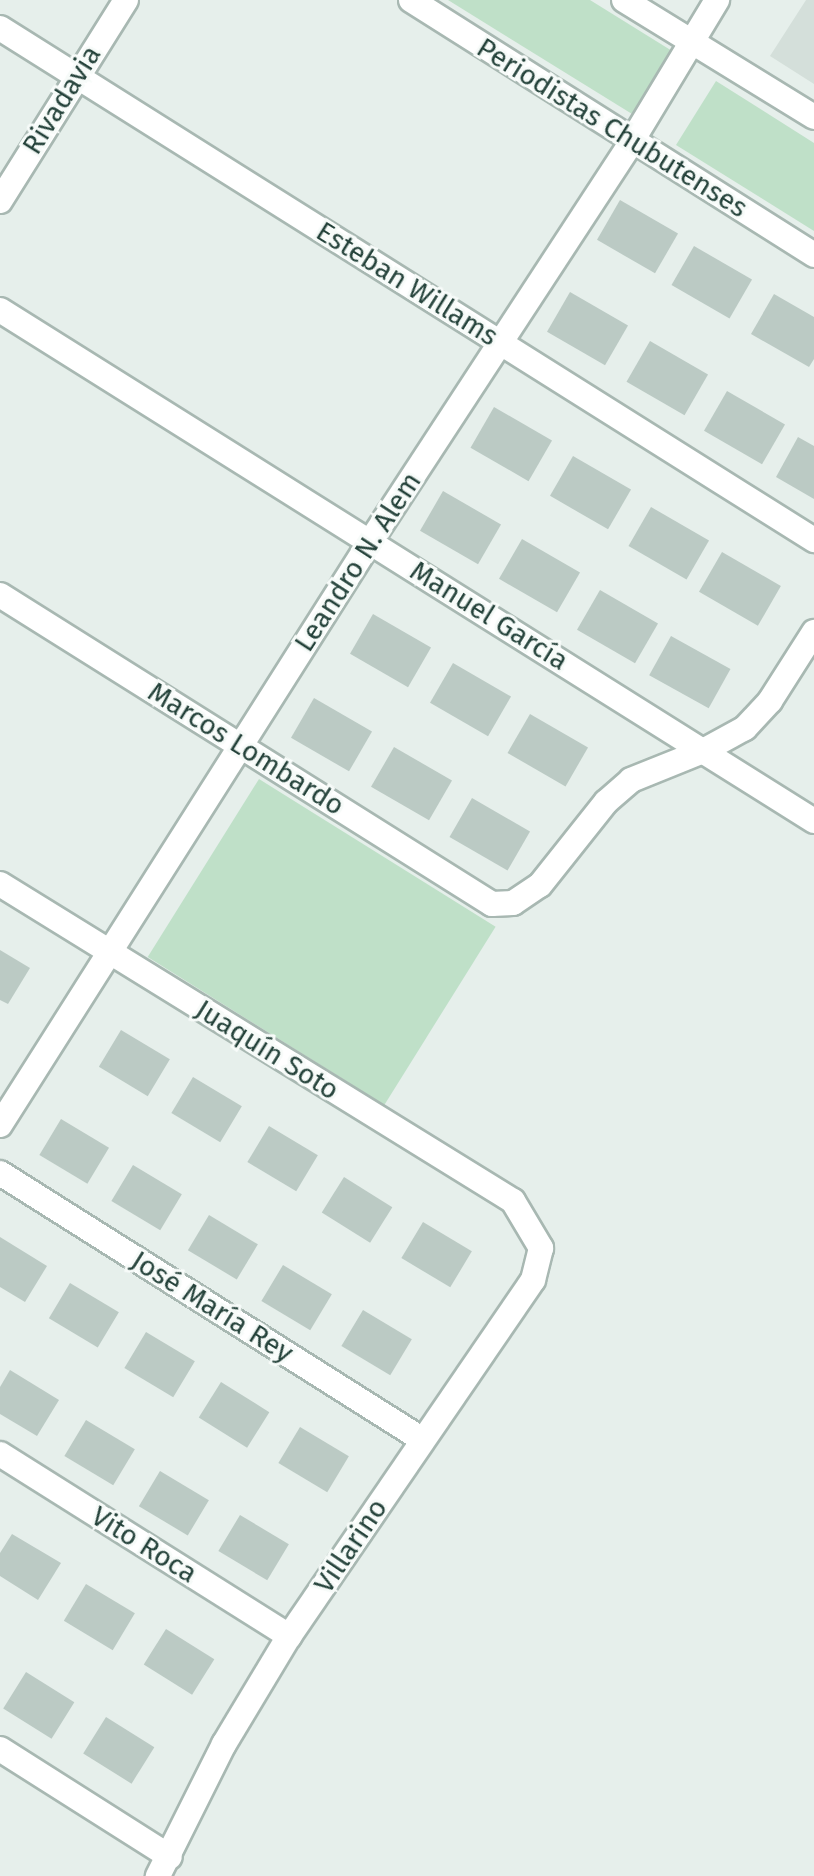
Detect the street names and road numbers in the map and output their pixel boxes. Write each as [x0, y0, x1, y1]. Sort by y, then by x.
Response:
street label: Periodistas Chubutenses [471, 31, 753, 225]
street label: Rivadavia [15, 39, 109, 161]
street label: Esteban Willams [310, 215, 504, 353]
street label: Leandro N. Alem [288, 466, 428, 658]
street label: Manuel García [404, 554, 574, 678]
street label: Marcos Lombardo [142, 675, 350, 823]
street label: Juaquín Soto [189, 993, 345, 1107]
street label: José María Rey [125, 1244, 299, 1370]
street label: Villarino [307, 1492, 395, 1600]
street label: Vito Roca [85, 1499, 203, 1591]

